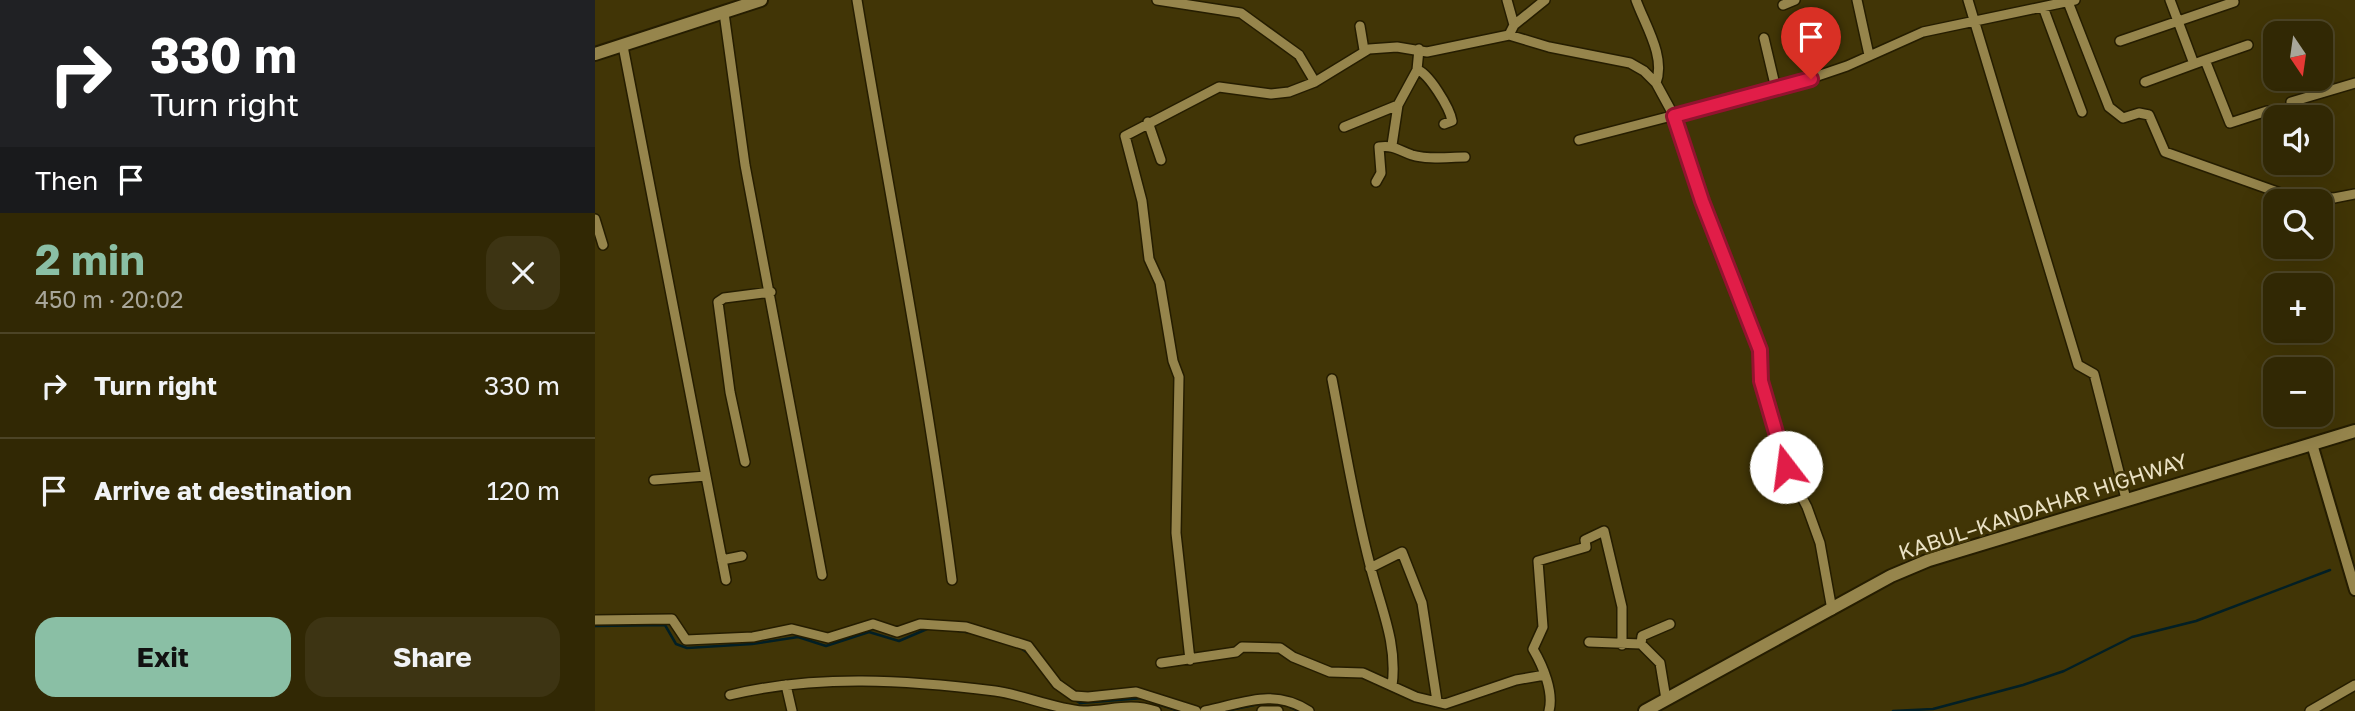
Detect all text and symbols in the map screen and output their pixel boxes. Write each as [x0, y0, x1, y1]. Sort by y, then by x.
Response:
pin [1781, 7, 1841, 79]
icon: arrive [1792, 18, 1830, 56]
north arrow [2263, 21, 2333, 91]
map controls [2263, 21, 2333, 427]
text: 330 m [150, 25, 297, 84]
icon: right [35, 28, 126, 119]
text: Turn right [150, 85, 299, 123]
button: sound [2263, 105, 2333, 175]
icon: arrive [112, 161, 150, 199]
text: Then [35, 165, 98, 196]
button: search [2263, 189, 2333, 259]
text: 2 min [35, 234, 145, 284]
button: close [486, 236, 560, 310]
button: + [2263, 273, 2333, 343]
text: 450 m · 20:02 [35, 285, 183, 313]
button: − [2263, 357, 2333, 427]
icon: right [35, 367, 73, 405]
text: Turn right [94, 370, 217, 401]
text: 330 m [484, 370, 560, 401]
position arrow [1749, 430, 1823, 504]
street label: KABUL–KANDAHAR HIGHWAY [1895, 447, 2191, 565]
icon: arrive [35, 472, 73, 510]
text: Arrive at destination [94, 475, 352, 506]
text: 120 m [487, 475, 560, 506]
button: Exit [35, 617, 291, 697]
button: Share [305, 617, 560, 697]

